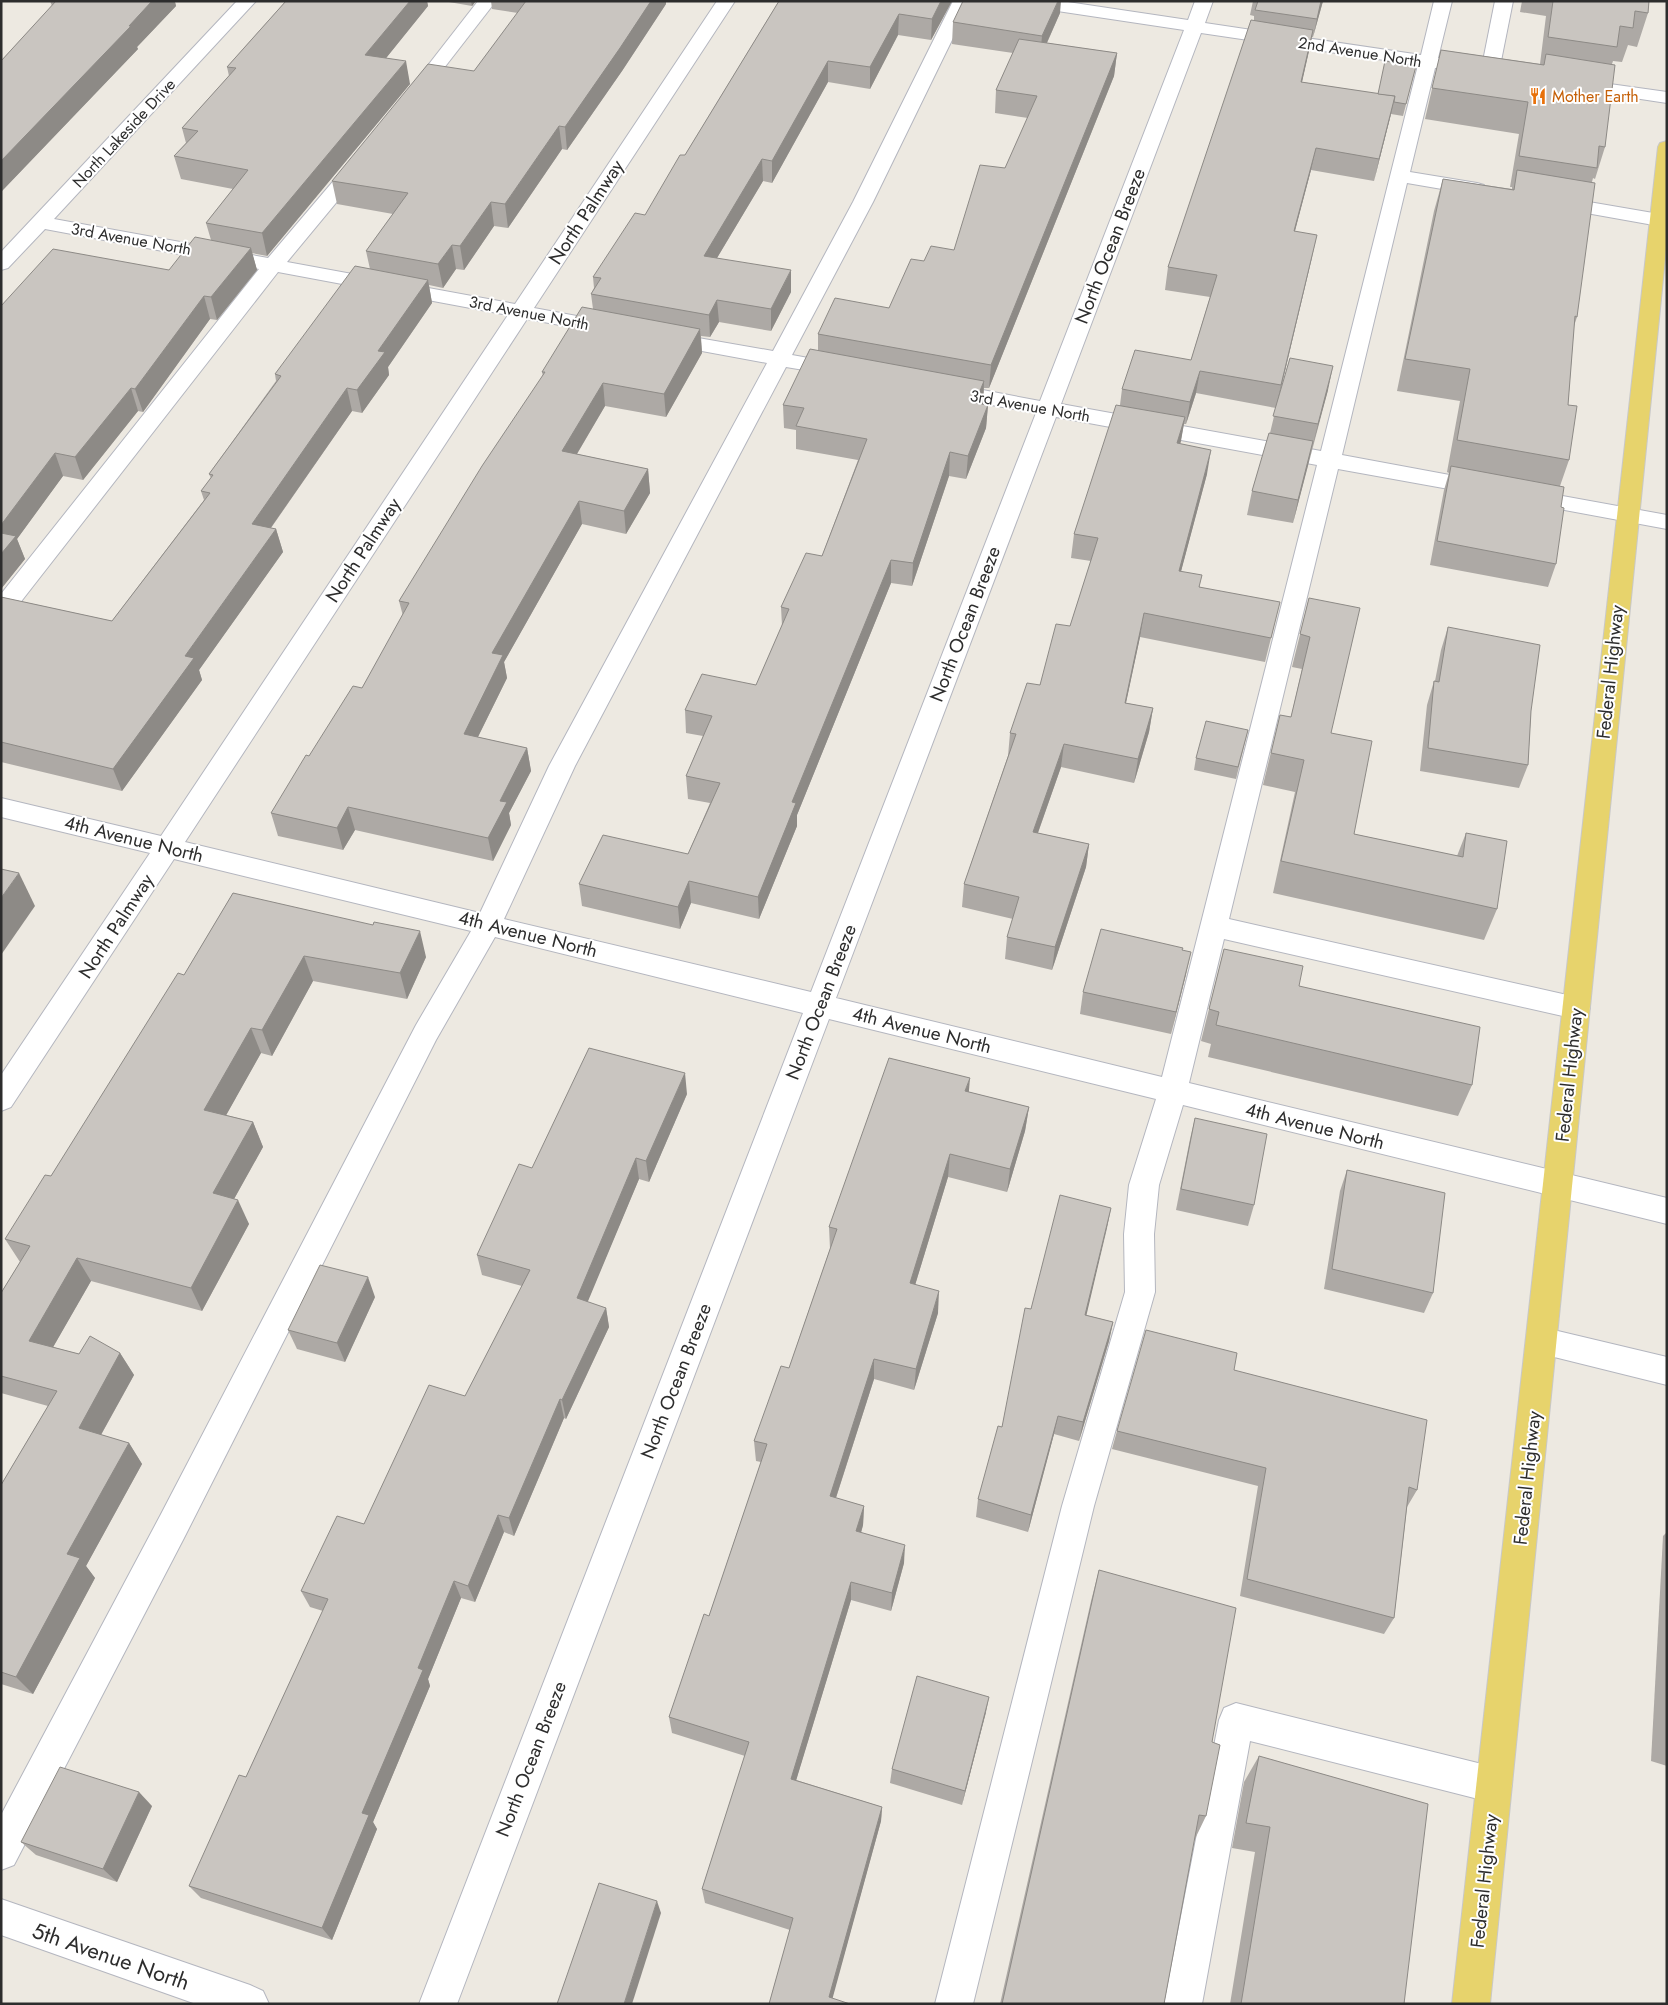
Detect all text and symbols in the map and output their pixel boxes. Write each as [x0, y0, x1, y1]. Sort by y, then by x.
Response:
street label: 2nd Avenue North [1297, 31, 1423, 73]
street label: North Lakeside Drive [67, 73, 181, 193]
place label: Mother Earth [1552, 85, 1639, 108]
restaurant icon: Mother Earth [1528, 86, 1548, 106]
street label: North Palmway [542, 154, 630, 270]
street label: North Ocean Breeze [1068, 164, 1152, 328]
street label: 3rd Avenue North [69, 217, 193, 261]
street label: 3rd Avenue North [467, 290, 591, 336]
street label: 3rd Avenue North [968, 384, 1092, 428]
street label: North Palmway [319, 492, 407, 608]
street label: North Ocean Breeze [923, 542, 1007, 706]
street label: Federal Highway [1590, 603, 1631, 740]
street label: 4th Avenue North [62, 809, 206, 869]
street label: North Palmway [72, 868, 160, 984]
street label: 4th Avenue North [456, 904, 600, 964]
street label: North Ocean Breeze [779, 920, 863, 1084]
street label: 4th Avenue North [850, 1000, 994, 1060]
street label: Federal Highway [1549, 1006, 1590, 1143]
street label: 4th Avenue North [1243, 1096, 1387, 1156]
street label: North Ocean Breeze [634, 1299, 718, 1463]
street label: Federal Highway [1507, 1409, 1548, 1546]
street label: North Ocean Breeze [489, 1677, 573, 1841]
street label: Federal Highway [1464, 1812, 1505, 1949]
street label: 5th Avenue North [28, 1914, 194, 1998]

